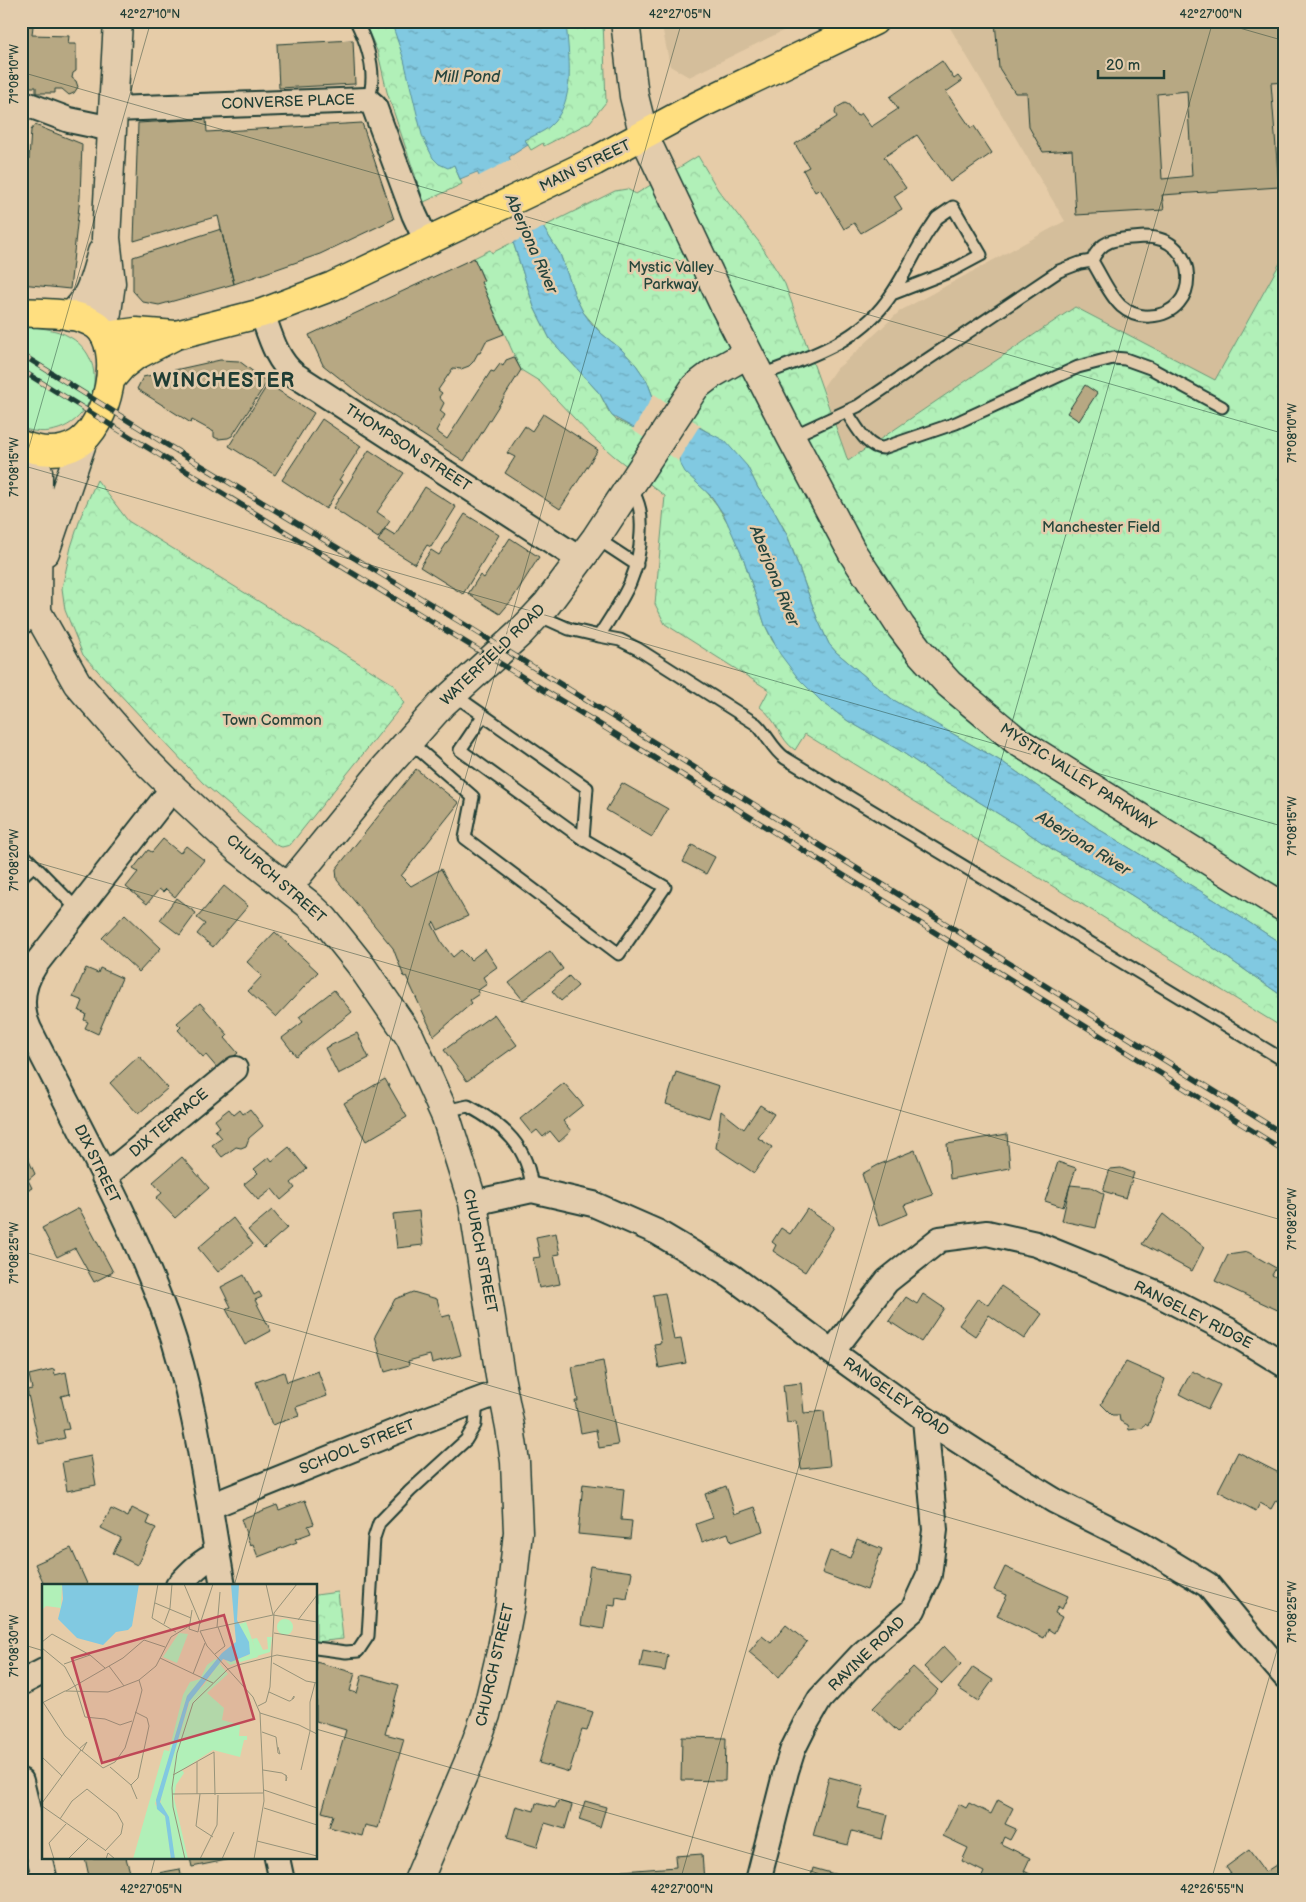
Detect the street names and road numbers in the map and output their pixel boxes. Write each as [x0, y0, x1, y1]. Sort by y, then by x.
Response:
street label: CONVERSE PLACE [221, 90, 355, 114]
street label: MAIN STREET [536, 136, 634, 196]
street label: THOMPSON STREET [341, 400, 475, 496]
street label: WATERFIELD ROAD [437, 600, 549, 710]
street label: MYSTIC VALLEY PARKWAY [996, 719, 1160, 835]
street label: CHURCH STREET [222, 831, 330, 927]
street label: DIX TERRACE [126, 1084, 212, 1162]
street label: DIX STREET [70, 1122, 124, 1206]
street label: CHURCH STREET [459, 1187, 501, 1315]
street label: RANGELEY RIDGE [1130, 1277, 1256, 1353]
street label: RANGELEY ROAD [839, 1353, 953, 1441]
street label: SCHOOL STREET [296, 1415, 418, 1479]
street label: CHURCH STREET [472, 1602, 518, 1728]
street label: RAVINE ROAD [825, 1613, 909, 1695]

